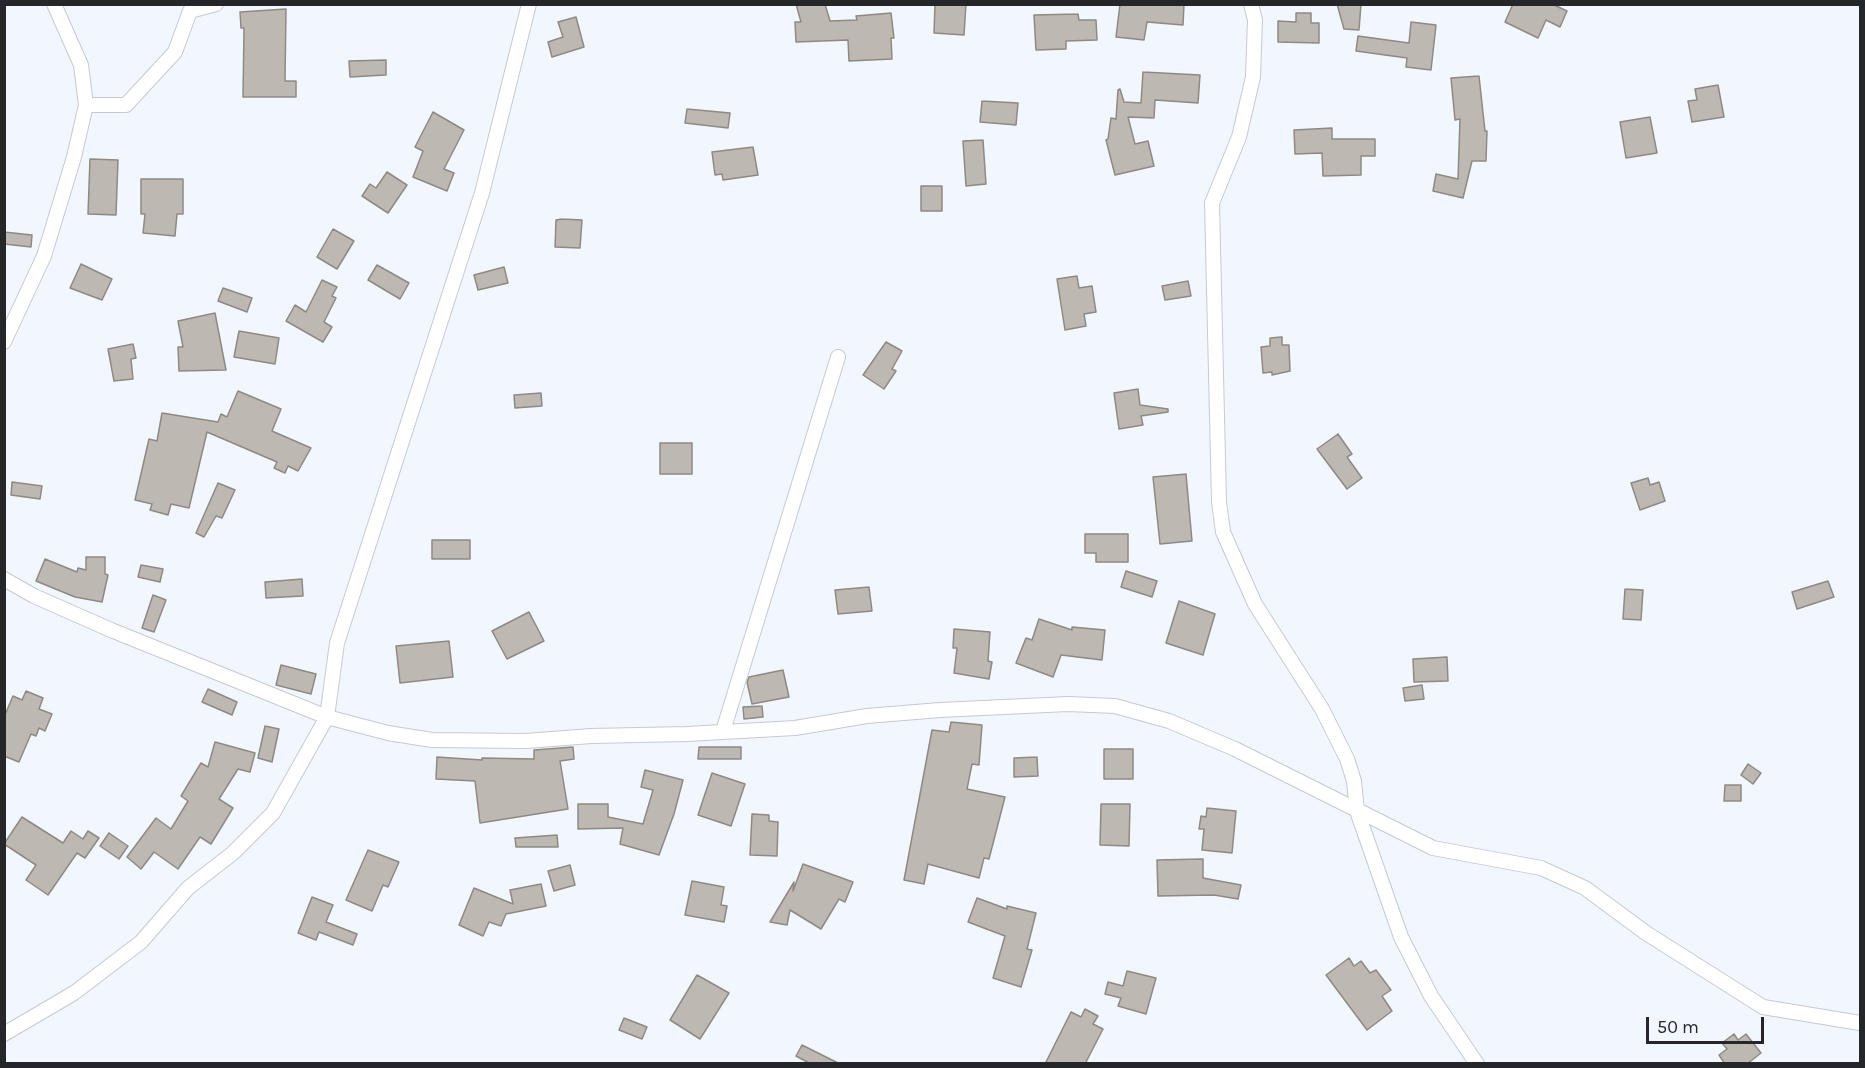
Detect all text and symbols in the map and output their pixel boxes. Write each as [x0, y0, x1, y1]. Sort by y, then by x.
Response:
scale bar [1649, 1005, 1768, 1043]
text: 50 m [1657, 1016, 1699, 1038]

